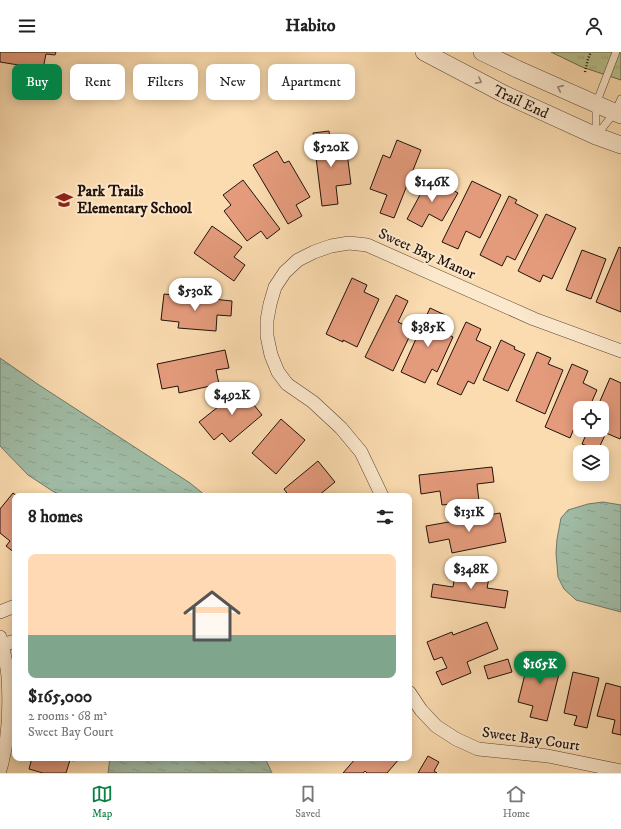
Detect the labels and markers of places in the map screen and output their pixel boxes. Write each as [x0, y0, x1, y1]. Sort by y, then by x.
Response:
pin: $520K [303, 134, 359, 168]
pin: $146K [404, 169, 460, 203]
place label: Park Trails Elementary School [77, 182, 192, 218]
school or university icon: Park Trails Elementary School [54, 190, 74, 210]
pin: $530K [167, 278, 223, 312]
pin: $385K [400, 314, 456, 348]
pin: $492K [204, 382, 260, 416]
pin: $131K [441, 499, 497, 533]
pin: $348K [443, 556, 499, 590]
pin: $165K [512, 651, 568, 685]

